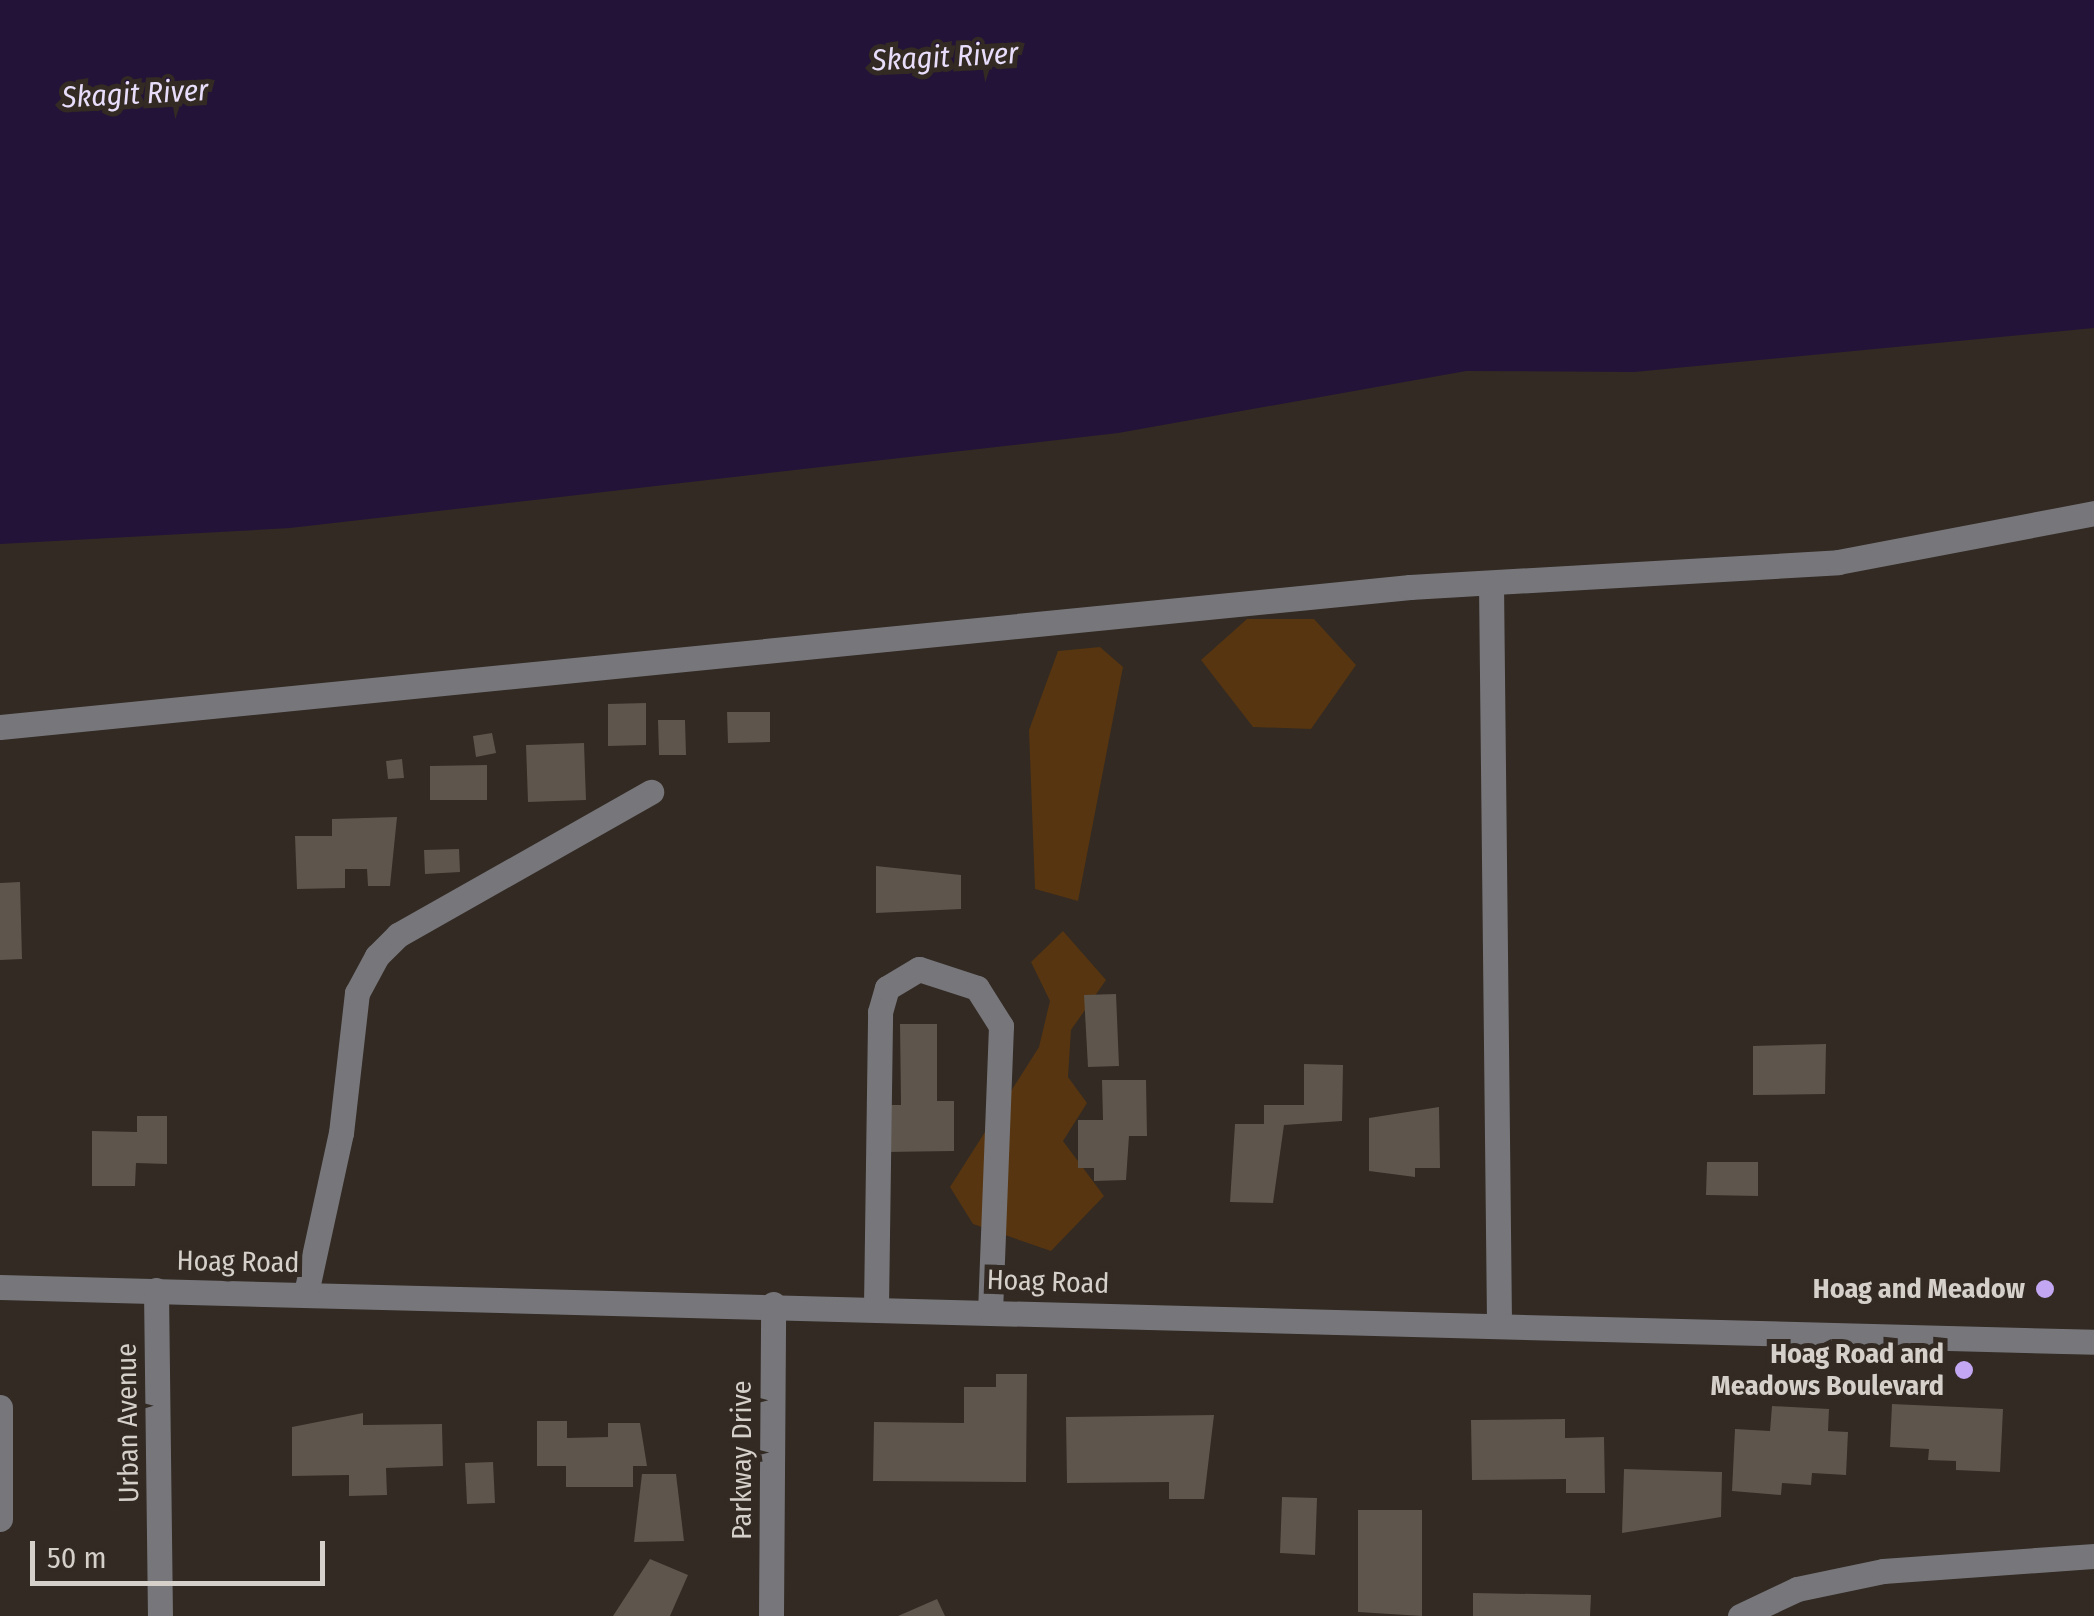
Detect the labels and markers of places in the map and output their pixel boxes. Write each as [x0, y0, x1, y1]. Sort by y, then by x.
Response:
place label: Hoag and Meadow [1813, 1272, 2025, 1306]
marker: Hoag and Meadow [2034, 1278, 2056, 1300]
place label: Hoag Road and Meadows Boulevard [1711, 1337, 1944, 1403]
marker: Hoag Road and Meadows Boulevard [1953, 1359, 1975, 1381]

